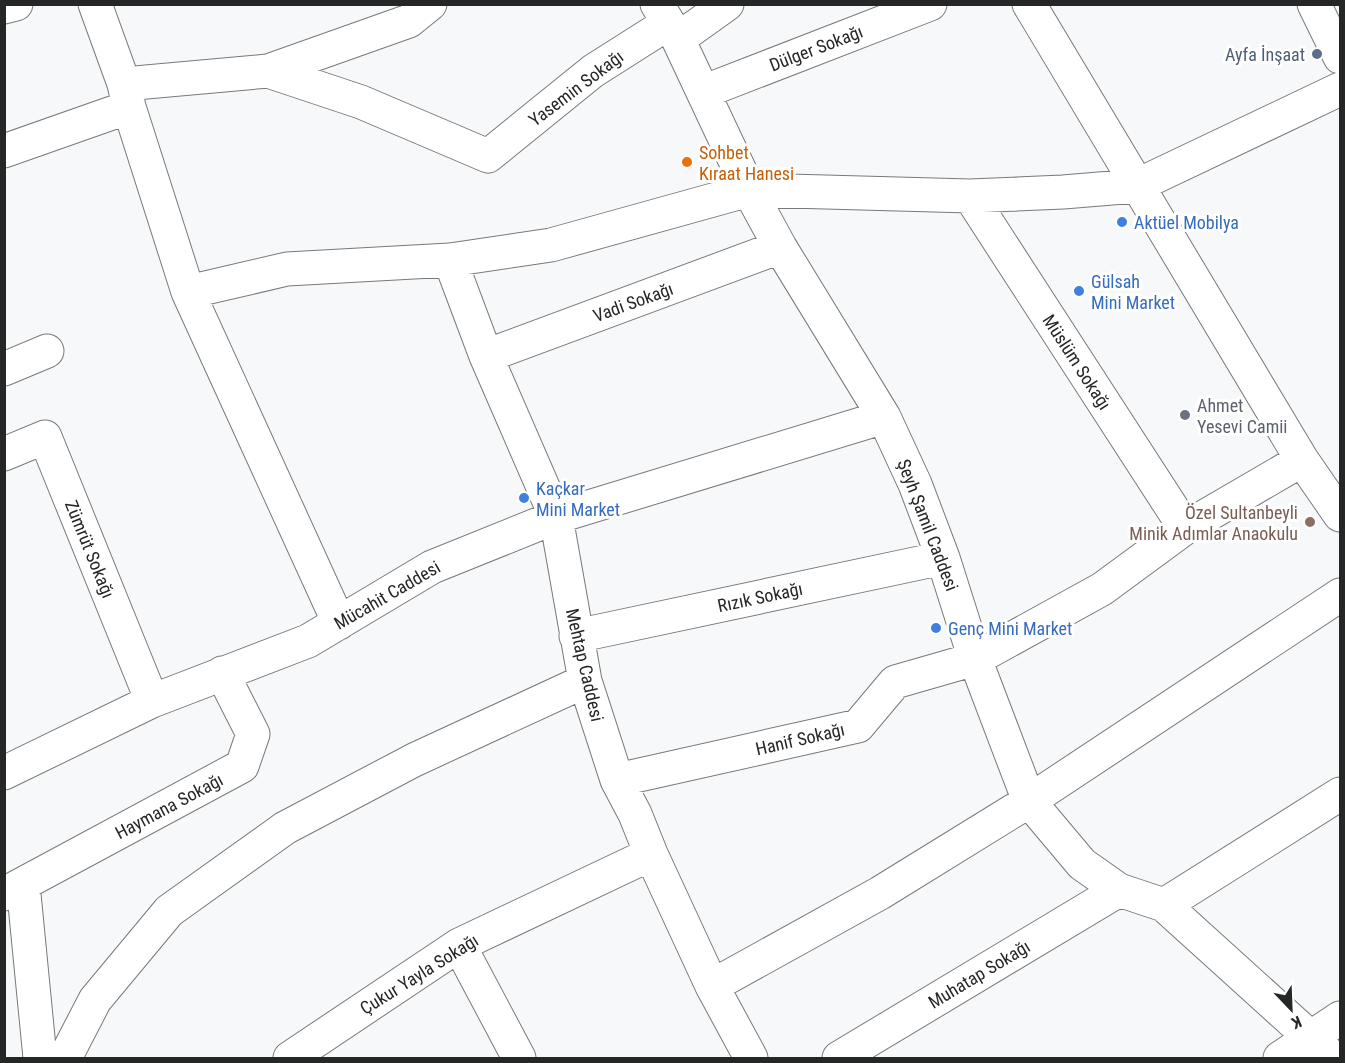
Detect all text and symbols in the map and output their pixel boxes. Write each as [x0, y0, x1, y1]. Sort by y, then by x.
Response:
street label: Dülger Sokağı [766, 21, 866, 75]
place label: Ayfa İnşaat [1225, 44, 1305, 65]
street label: Yasemin Sokağı [525, 46, 627, 130]
marker: Ayfa İnşaat [1310, 47, 1324, 61]
place label: Sohbet Kıraat Hanesi [699, 142, 794, 184]
marker: Sohbet Kıraat Hanesi [680, 155, 694, 169]
place label: Aktüel Mobilya [1134, 212, 1239, 233]
marker: Aktüel Mobilya [1115, 215, 1129, 229]
place label: Gülsah Mini Market [1091, 271, 1175, 313]
street label: Vadi Sokağı [590, 278, 676, 326]
marker: Gülsah Mini Market [1072, 284, 1086, 298]
street label: Müslüm Sokağı [1038, 310, 1116, 414]
place label: Ahmet Yesevi Camii [1197, 395, 1287, 437]
marker: Ahmet Yesevi Camii [1178, 408, 1192, 422]
street label: Şeyh Şamil Caddesi [893, 456, 963, 594]
place label: Kaçkar Mini Market [536, 478, 620, 520]
marker: Kaçkar Mini Market [517, 491, 531, 505]
street label: Zümrüt Sokağı [61, 497, 119, 601]
place label: Özel Sultanbeyli Minik Adımlar Anaokulu [1129, 502, 1298, 544]
marker: Özel Sultanbeyli Minik Adımlar Anaokulu [1303, 515, 1317, 529]
street label: Mücahit Caddesi [330, 556, 444, 634]
street label: Rızık Sokağı [716, 578, 804, 616]
street label: Mehtap Caddesi [562, 607, 608, 723]
place label: Genç Mini Market [948, 618, 1072, 639]
marker: Genç Mini Market [929, 621, 943, 635]
street label: Hanif Sokağı [753, 719, 847, 759]
street label: Haymana Sokağı [112, 769, 226, 843]
street label: Çukur Yayla Sokağı [356, 929, 482, 1019]
street label: Muhatap Sokağı [924, 935, 1034, 1013]
north arrow [1261, 979, 1321, 1039]
text: K [1289, 1012, 1304, 1033]

